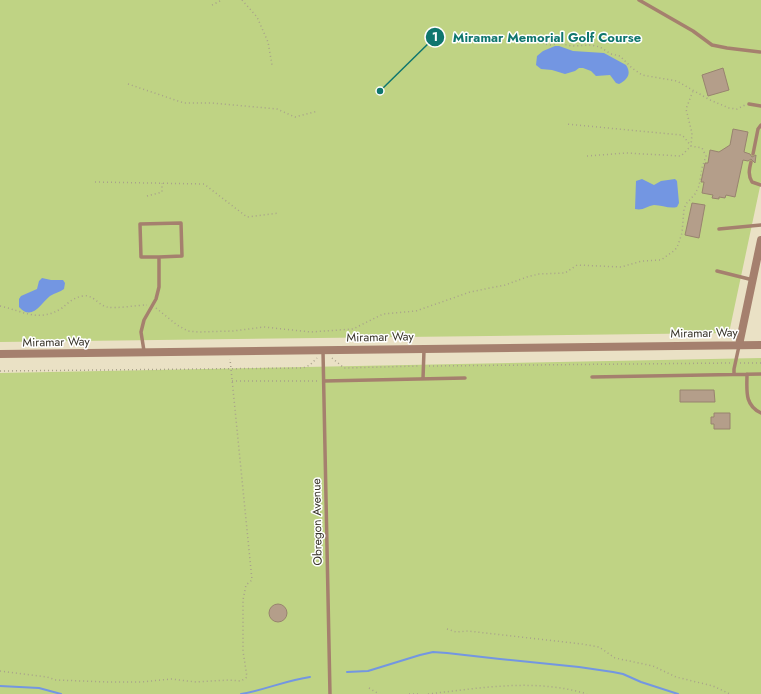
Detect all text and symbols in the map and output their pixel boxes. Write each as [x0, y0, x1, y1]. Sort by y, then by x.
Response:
callout: Miramar Memorial Golf Course [425, 25, 650, 50]
text: 1 [432, 28, 438, 46]
text: Miramar Memorial Golf Course [453, 28, 642, 47]
street label: Miramar Way [670, 323, 738, 343]
street label: Miramar Way [346, 327, 414, 347]
street label: Miramar Way [22, 332, 90, 352]
street label: Obregon Avenue [307, 478, 327, 566]

